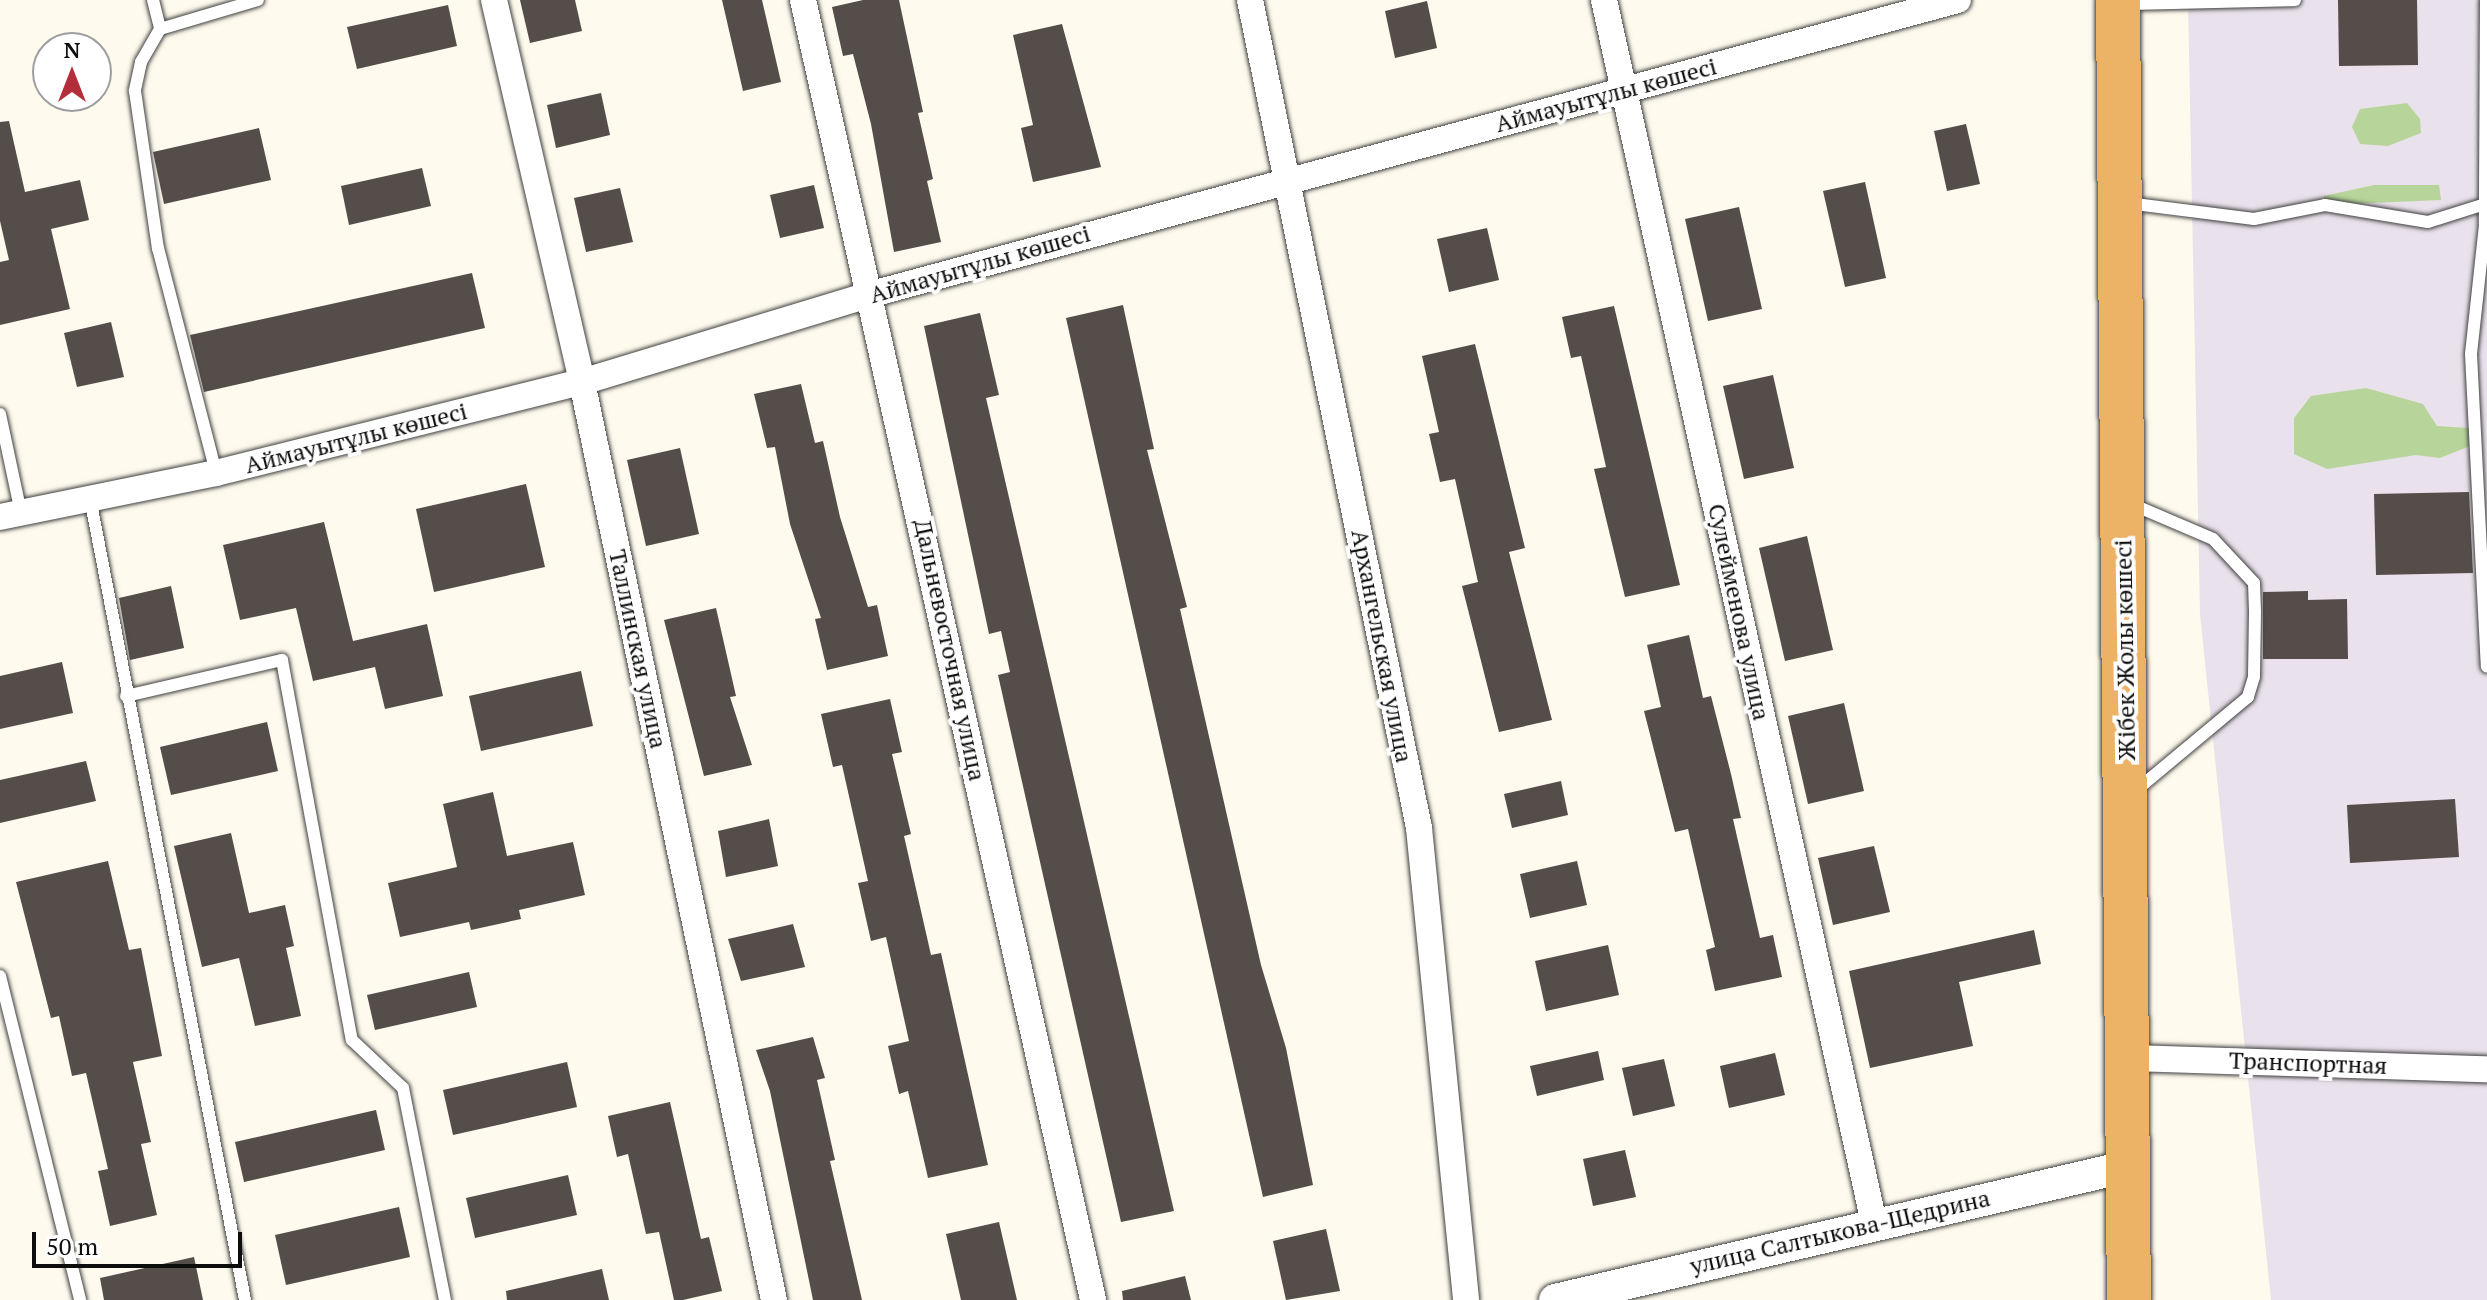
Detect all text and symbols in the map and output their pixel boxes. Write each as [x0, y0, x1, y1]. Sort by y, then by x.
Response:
north arrow [32, 32, 112, 112]
text: N [64, 35, 80, 64]
street label: Аймауытұлы көшесі [1492, 52, 1720, 138]
street label: Аймауытұлы көшесі [866, 219, 1094, 309]
street label: Аймауытұлы көшесі [242, 396, 470, 480]
street label: Сулейменова улица [1702, 501, 1776, 723]
street label: Дальневосточная улица [908, 516, 992, 784]
street label: Архангельская улица [1345, 527, 1419, 765]
street label: Жібек Жолы көшесі [2109, 539, 2141, 761]
street label: Таллинская улица [603, 547, 673, 751]
street label: Транспортная [2228, 1046, 2388, 1080]
street label: улица Салтыкова-Щедрина [1687, 1183, 1993, 1281]
scale bar [36, 1216, 246, 1266]
text: 50 m [46, 1230, 98, 1262]

